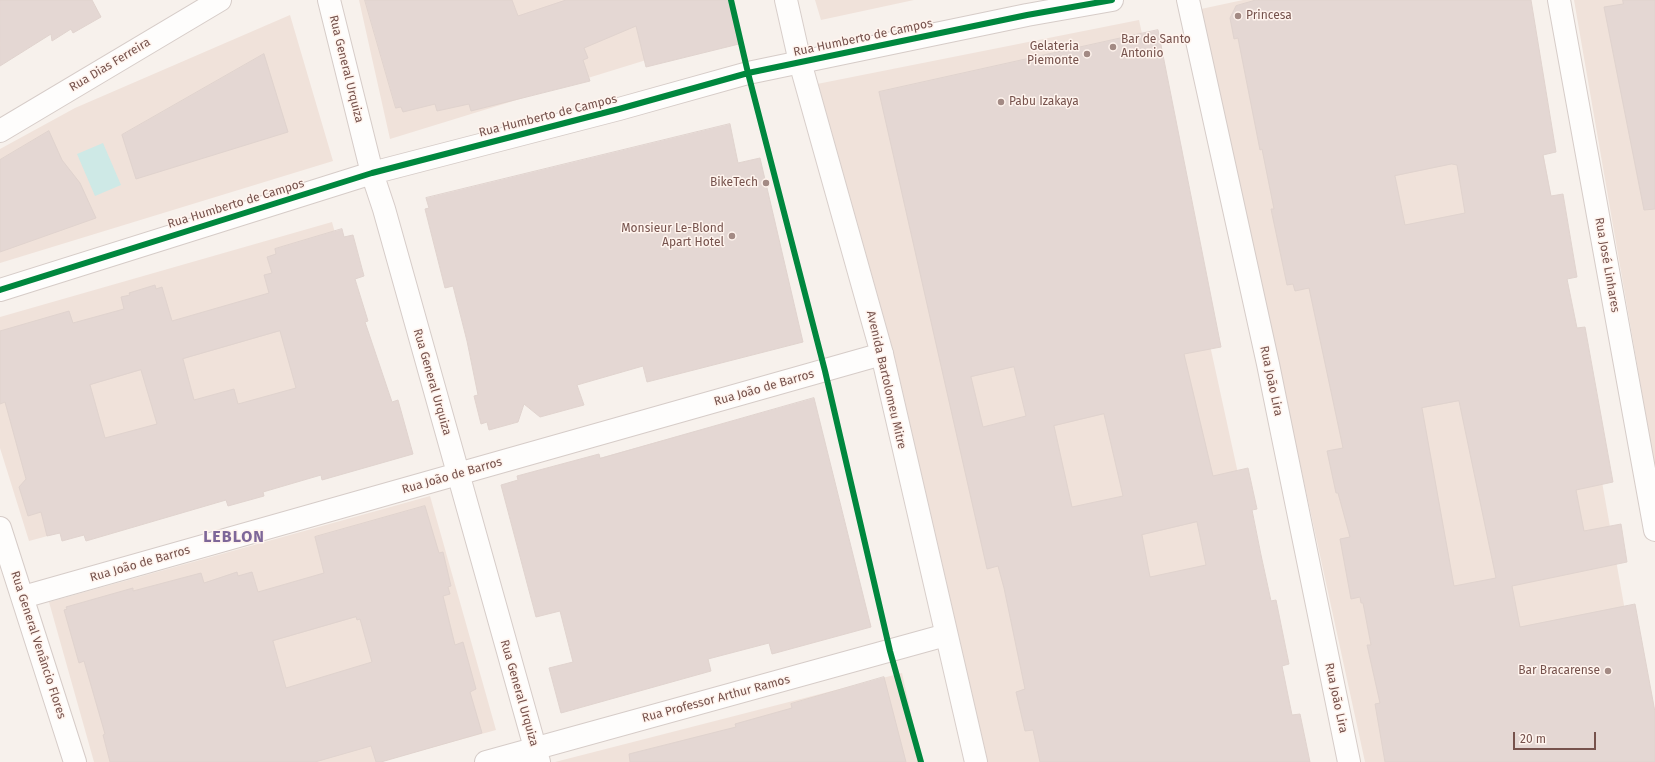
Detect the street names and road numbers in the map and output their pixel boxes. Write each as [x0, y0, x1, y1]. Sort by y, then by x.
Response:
street label: Rua General Urquiza [326, 14, 366, 124]
street label: Rua Humberto de Campos [792, 16, 934, 60]
street label: Rua Dias Ferreira [67, 35, 153, 95]
street label: Rua Humberto de Campos [477, 92, 619, 140]
street label: Rua Humberto de Campos [166, 176, 306, 232]
street label: Rua José Linhares [1592, 216, 1622, 314]
street label: Avenida Bartolomeu Mitre [863, 309, 909, 451]
street label: Rua General Urquiza [410, 327, 454, 437]
street label: Rua João Lira [1257, 345, 1285, 417]
street label: Rua João de Barros [712, 367, 816, 409]
street label: Rua João de Barros [400, 455, 504, 497]
street label: Rua João de Barros [88, 543, 192, 585]
street label: Rua General Venâncio Flores [7, 569, 69, 721]
street label: Rua General Urquiza [497, 638, 541, 748]
street label: Rua João Lira [1322, 662, 1350, 734]
street label: Rua Professor Arthur Ramos [640, 672, 792, 726]

